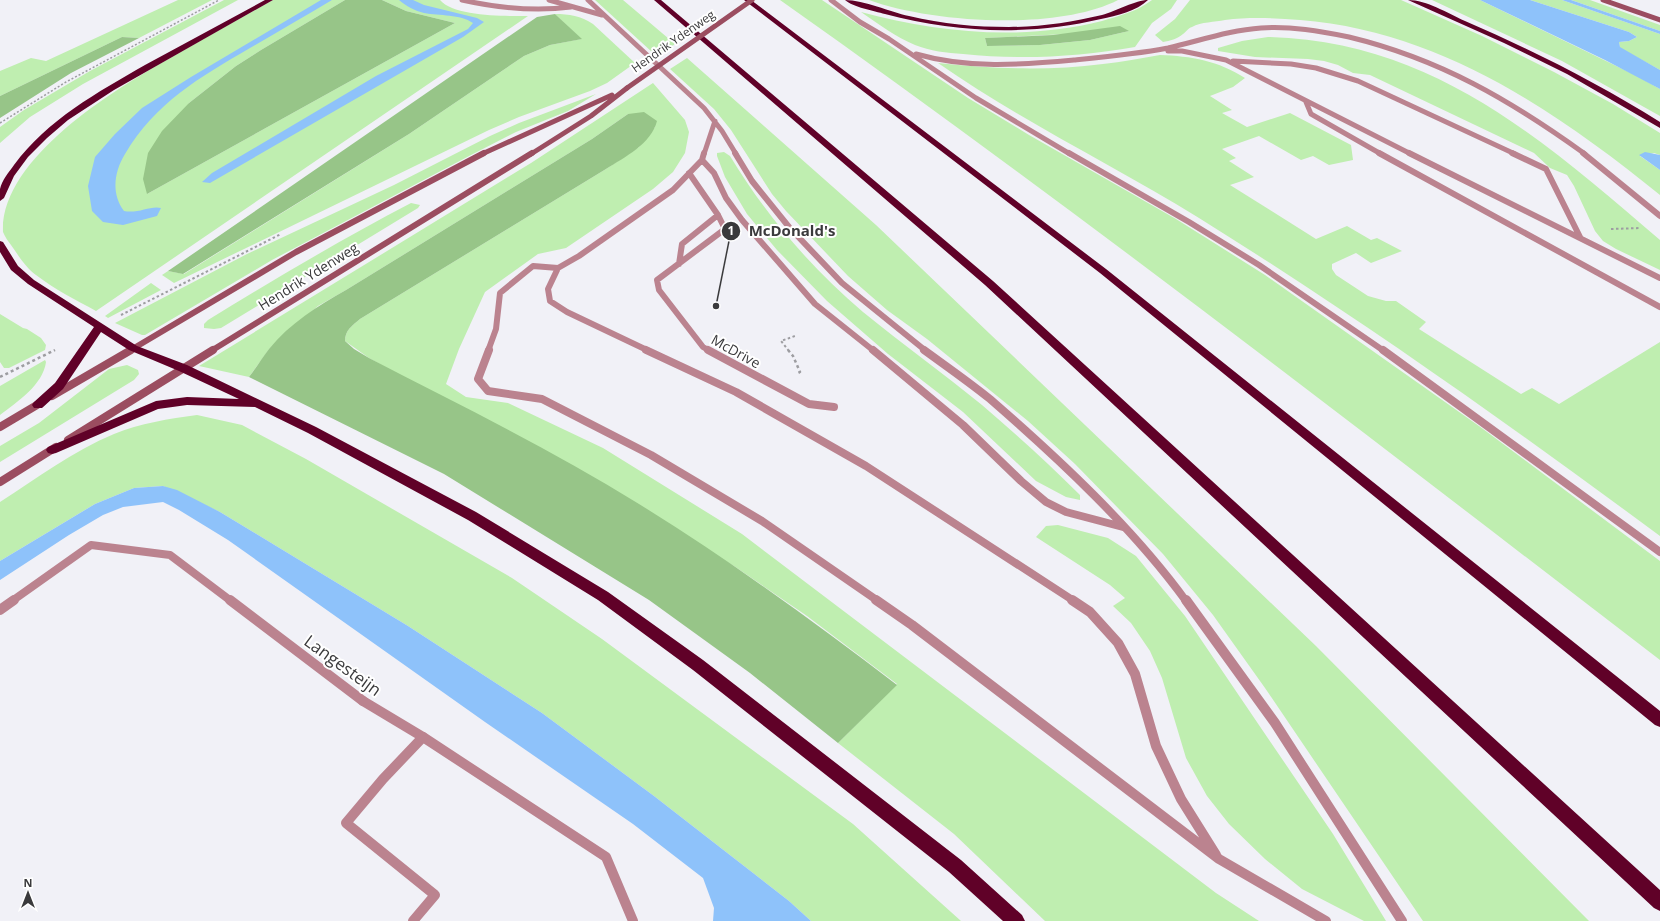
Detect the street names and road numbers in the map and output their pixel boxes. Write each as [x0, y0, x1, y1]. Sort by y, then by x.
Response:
street label: Hendrik Ydenweg [628, 6, 719, 76]
street label: Hendrik Ydenweg [254, 237, 362, 314]
street label: McDrive [708, 330, 764, 372]
street label: Langesteijn [300, 629, 386, 701]

